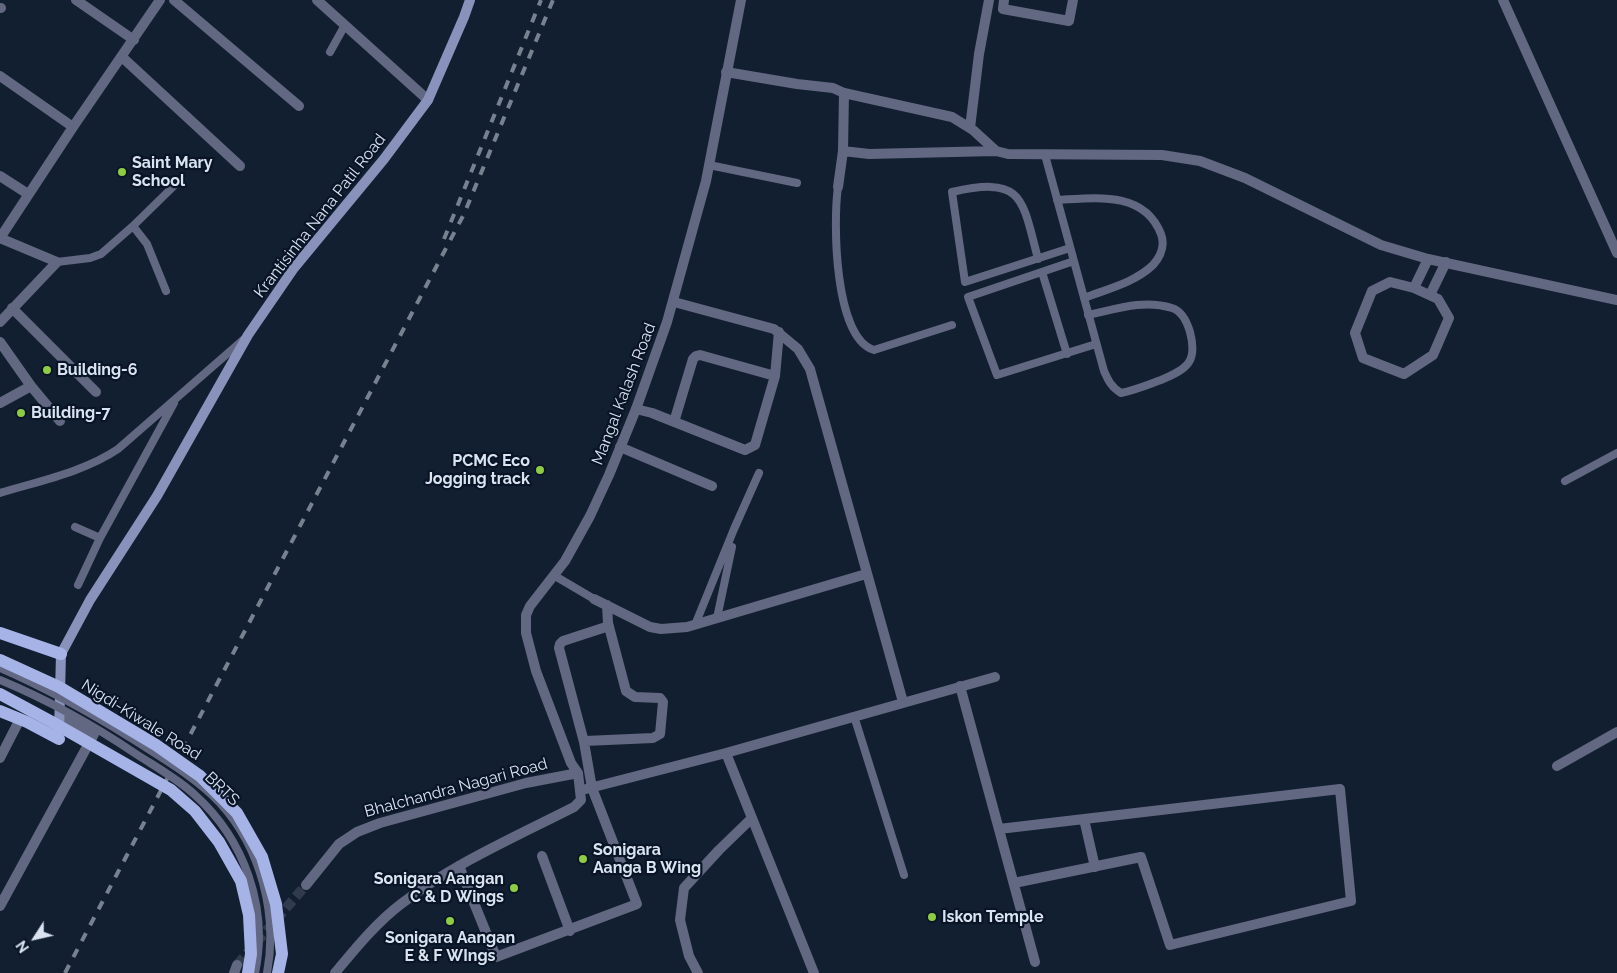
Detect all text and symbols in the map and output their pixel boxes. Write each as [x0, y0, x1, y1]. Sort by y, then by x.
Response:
street label: Krantisinha Nana Patil Road [250, 130, 390, 302]
place label: Saint Mary School [132, 153, 213, 191]
marker: Saint Mary School [116, 166, 128, 178]
street label: Mangal Kalash Road [588, 320, 660, 468]
place label: Building-6 [57, 360, 137, 380]
marker: Building-6 [41, 364, 53, 376]
place label: Building-7 [31, 403, 110, 423]
marker: Building-7 [15, 407, 27, 419]
place label: PCMC Eco Jogging track [425, 451, 530, 489]
marker: PCMC Eco Jogging track [534, 464, 546, 476]
street label: Nigdi-Kiwale Road [78, 675, 204, 765]
street label: Bhalchandra Nagari Road [362, 754, 550, 822]
street label: BRTS [201, 768, 243, 810]
place label: Sonigara Aanga B Wing [593, 840, 701, 878]
marker: Sonigara Aanga B Wing [577, 853, 589, 865]
place label: Sonigara Aangan C & D Wings [374, 869, 504, 907]
marker: Sonigara Aangan C & D Wings [508, 882, 520, 894]
place label: Iskon Temple [942, 907, 1044, 927]
marker: Iskon Temple [926, 911, 938, 923]
north arrow [10, 913, 60, 963]
marker: Sonigara Aangan E & F WIngs [444, 915, 456, 927]
place label: Sonigara Aangan E & F WIngs [385, 928, 515, 966]
text: N [13, 938, 32, 956]

